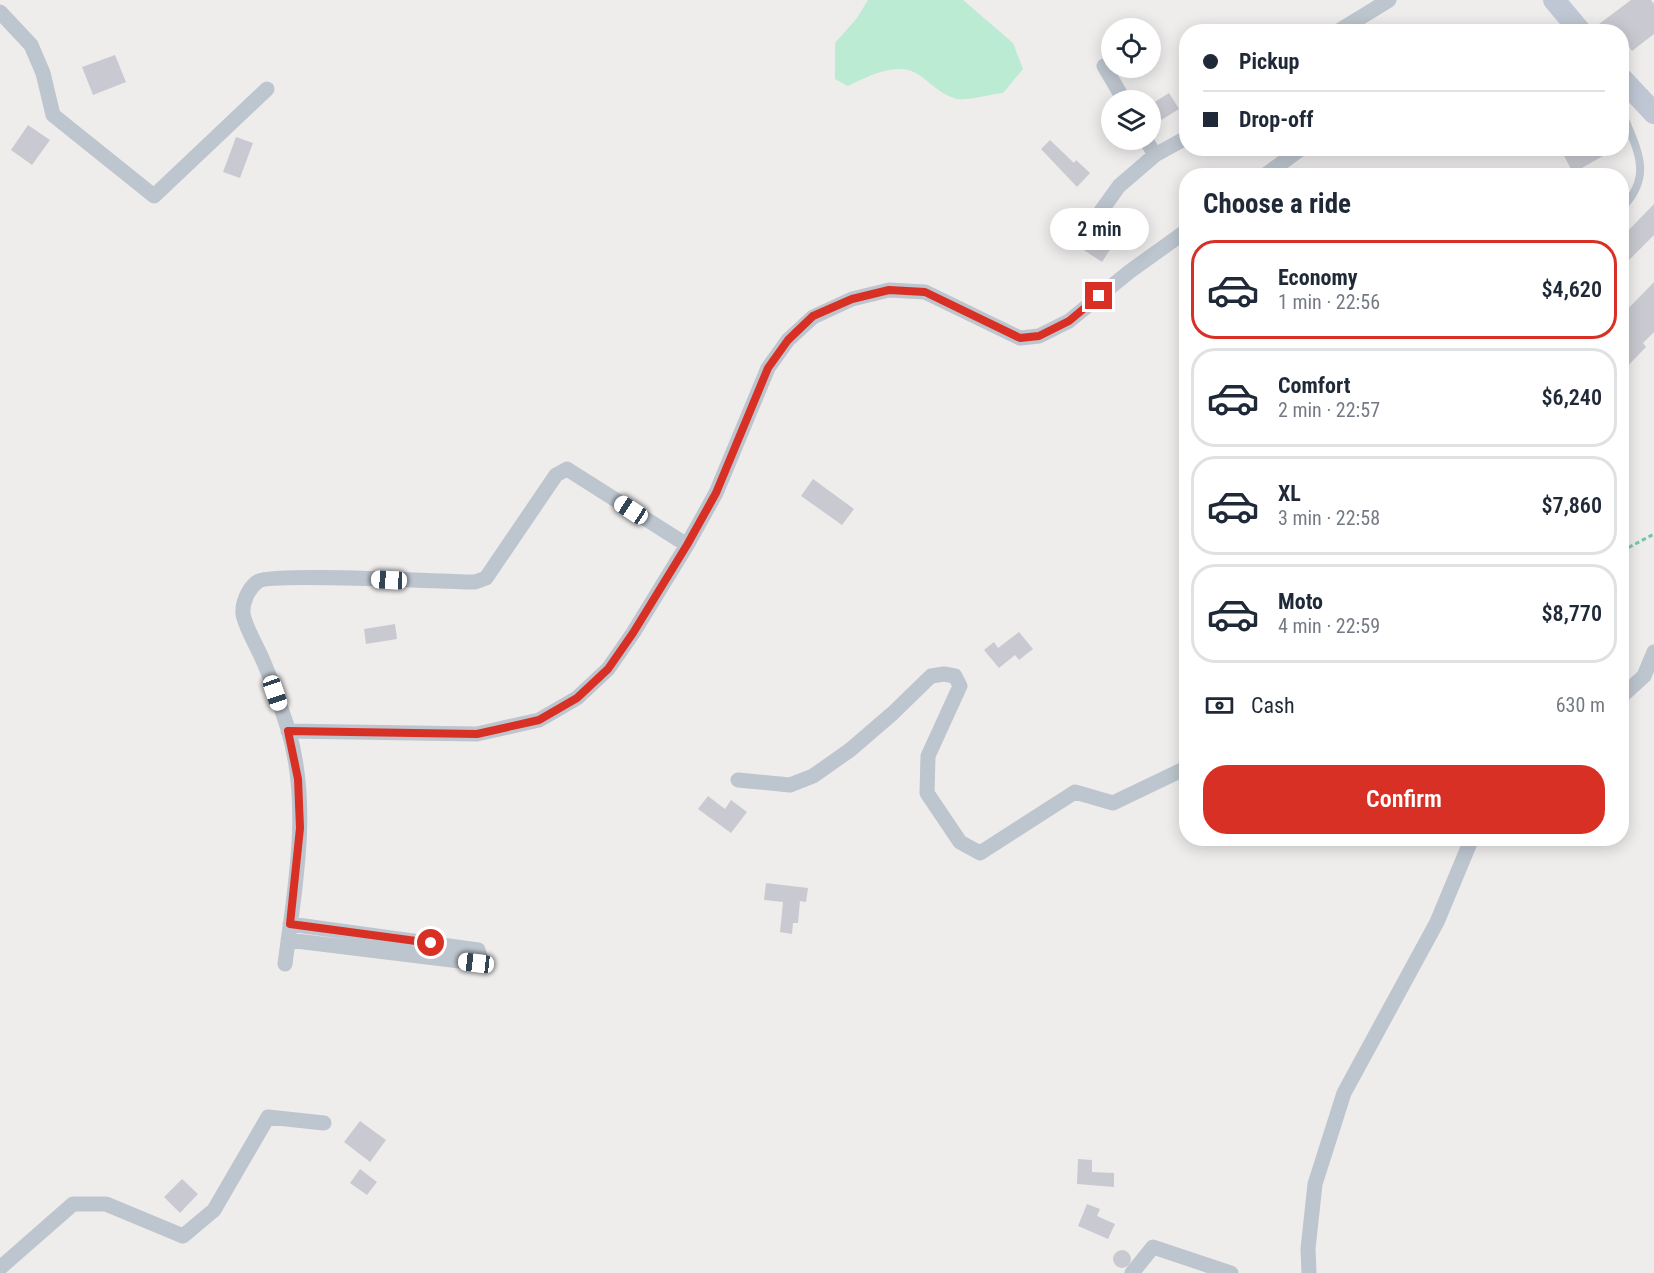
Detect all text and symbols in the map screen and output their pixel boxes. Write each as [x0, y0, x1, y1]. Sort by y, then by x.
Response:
map controls [1101, 18, 1161, 150]
button: locate [1101, 18, 1161, 78]
text: Pickup [1239, 49, 1299, 74]
button: layers [1101, 90, 1161, 150]
text: Drop-off [1239, 107, 1313, 132]
text: Choose a ride [1203, 188, 1351, 220]
callout: 2 min [1050, 209, 1148, 251]
text: 2 min [1077, 217, 1122, 241]
icon: car [1206, 263, 1260, 317]
text: Economy [1278, 265, 1358, 290]
text: $4,620 [1542, 277, 1602, 302]
route end [1085, 282, 1112, 309]
text: 1 min · 22:56 [1278, 290, 1380, 314]
icon: car [1206, 371, 1260, 425]
text: Comfort [1278, 373, 1351, 398]
text: $6,240 [1542, 385, 1602, 410]
text: 2 min · 22:57 [1278, 398, 1380, 422]
icon: car [1206, 479, 1260, 533]
text: XL [1278, 481, 1301, 506]
car [611, 493, 651, 527]
text: $7,860 [1542, 493, 1602, 518]
text: 3 min · 22:58 [1278, 506, 1380, 530]
car [371, 570, 407, 590]
icon: car [1206, 587, 1260, 641]
text: Moto [1278, 589, 1323, 614]
text: $8,770 [1542, 601, 1602, 626]
text: 4 min · 22:59 [1278, 614, 1380, 638]
car [261, 673, 289, 713]
icon: cash [1203, 689, 1236, 722]
text: Cash [1251, 693, 1295, 718]
text: 630 m [1556, 693, 1605, 717]
button: Confirm [1203, 765, 1605, 834]
route start [417, 929, 444, 956]
car [457, 952, 495, 974]

